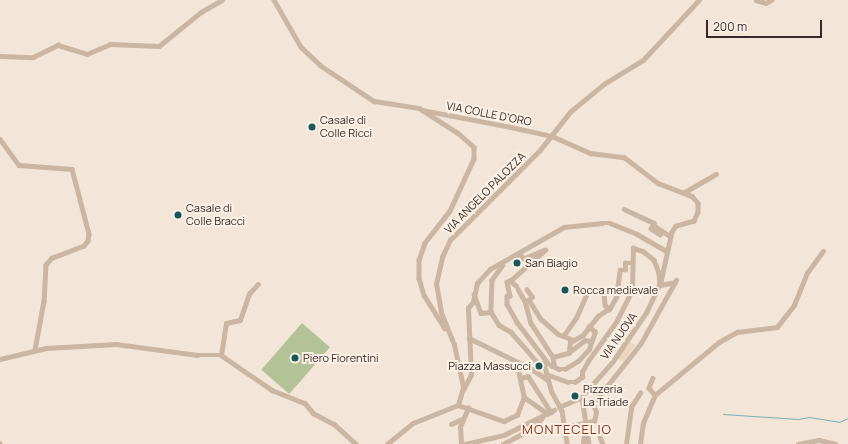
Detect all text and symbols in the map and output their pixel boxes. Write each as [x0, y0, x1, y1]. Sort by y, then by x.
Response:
scale bar [708, 12, 824, 38]
text: 200 m [713, 18, 747, 35]
street label: VIA COLLE D'ORO [445, 99, 533, 129]
place label: Casale di Colle Ricci [320, 114, 372, 140]
marker: Casale di Colle Ricci [307, 122, 317, 132]
street label: VIA ANGELO PALOZZA [442, 150, 528, 236]
place label: Casale di Colle Bracci [186, 202, 245, 228]
marker: Casale di Colle Bracci [173, 210, 183, 220]
place label: San Biagio [525, 256, 578, 270]
marker: San Biagio [512, 258, 522, 268]
place label: Rocca medievale [573, 283, 658, 297]
marker: Rocca medievale [560, 285, 570, 295]
street label: VIA NUOVA [598, 310, 640, 362]
place label: Piero Fiorentini [303, 351, 379, 365]
marker: Piero Fiorentini [290, 353, 300, 363]
place label: Piazza Massucci [448, 359, 531, 373]
marker: Piazza Massucci [534, 361, 544, 371]
place label: Pizzeria La Triade [583, 383, 629, 409]
marker: Pizzeria La Triade [570, 391, 580, 401]
district label: MONTECELIO [522, 421, 612, 437]

